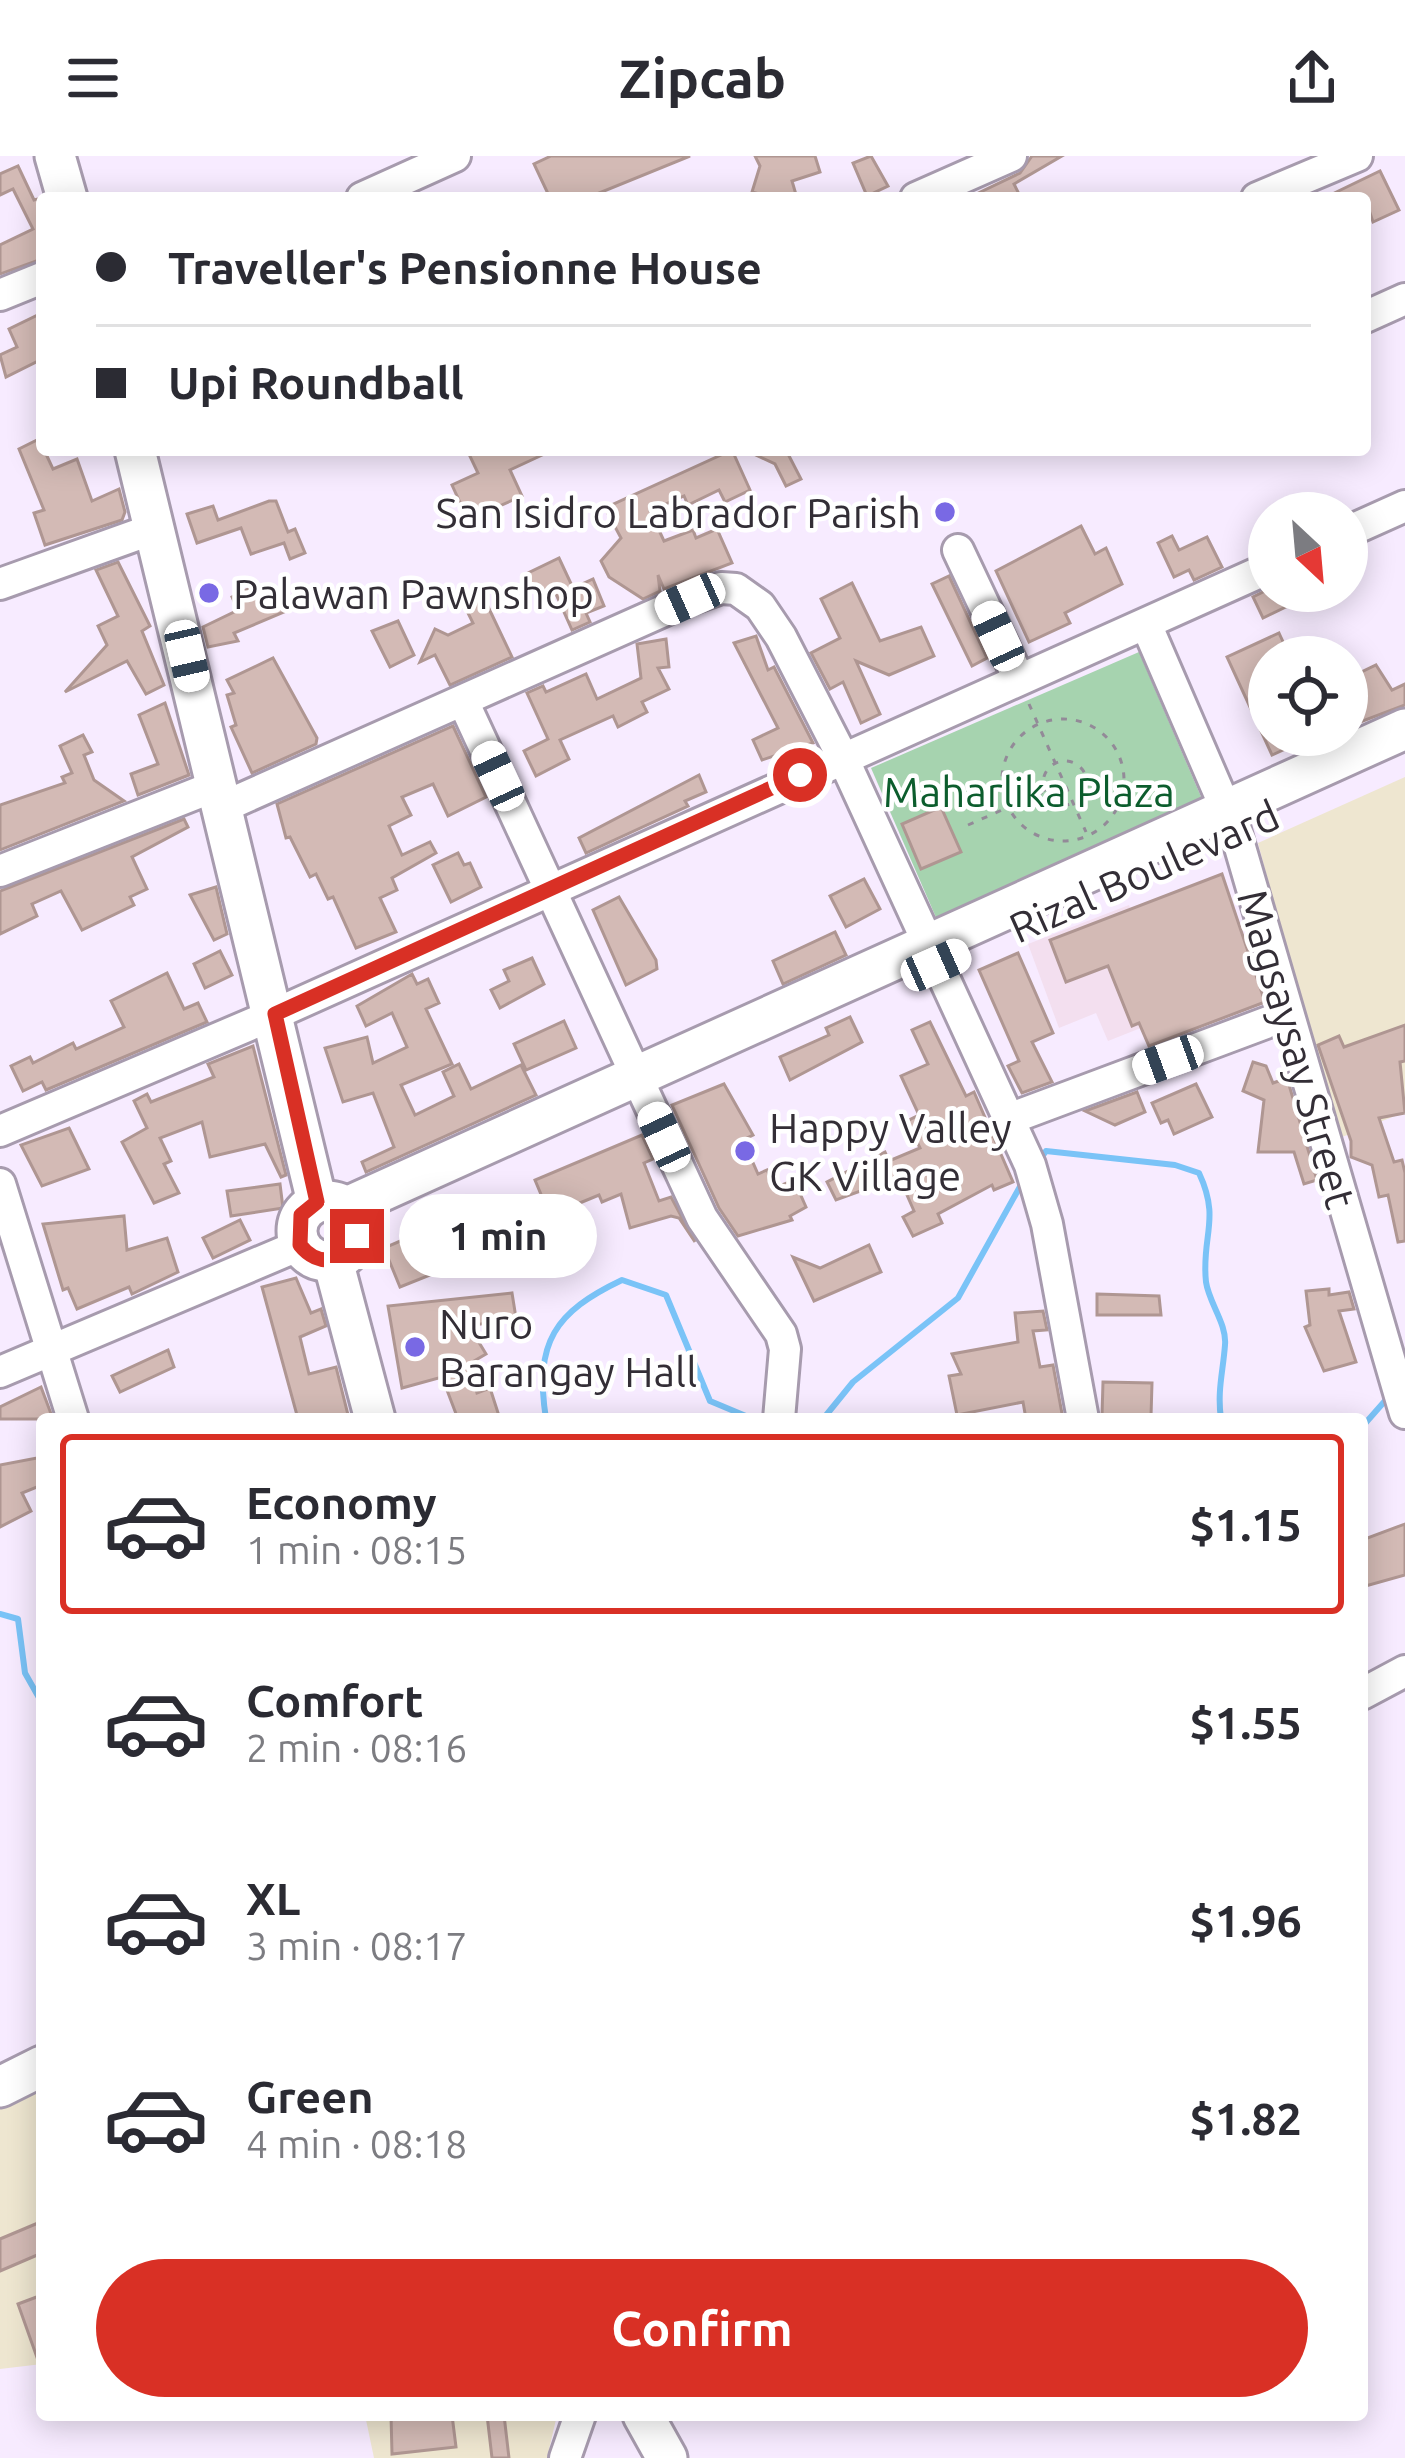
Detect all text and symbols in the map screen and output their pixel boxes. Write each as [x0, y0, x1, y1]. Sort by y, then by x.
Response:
icon: menu [60, 45, 126, 111]
icon: share [1279, 45, 1345, 111]
text: Zipcab [619, 48, 786, 108]
text: Traveller's Pensionne House [168, 242, 762, 293]
text: Upi Roundball [168, 357, 464, 408]
place label: San Isidro Labrador Parish [436, 489, 921, 536]
north arrow [1248, 492, 1368, 612]
map controls [1248, 492, 1368, 756]
marker: San Isidro Labrador Parish [932, 499, 958, 525]
car [650, 568, 730, 630]
place label: Palawan Pawnshop [233, 570, 594, 617]
marker: Palawan Pawnshop [196, 580, 222, 606]
car [966, 596, 1030, 676]
car [161, 617, 213, 695]
button: locate [1248, 636, 1368, 756]
car [466, 736, 530, 816]
route start [773, 748, 827, 802]
park label: Maharlika Plaza [883, 768, 1175, 815]
street label: Rizal Boulevard [1002, 791, 1286, 951]
street label: Magsaysay Street [1229, 884, 1365, 1214]
car [896, 934, 976, 996]
car [1128, 1031, 1208, 1089]
car [632, 1097, 696, 1177]
place label: Happy Valley GK Village [769, 1104, 1012, 1199]
marker: Happy Valley GK Village [732, 1138, 758, 1164]
callout: 1 min [399, 1194, 597, 1278]
route end [330, 1209, 384, 1263]
text: 1 min [449, 1214, 547, 1257]
place label: Nuro Barangay Hall [439, 1300, 697, 1395]
marker: Nuro Barangay Hall [402, 1334, 428, 1360]
icon: car [102, 1470, 210, 1578]
text: Economy [246, 1477, 437, 1528]
text: $1.15 [1189, 1499, 1302, 1550]
text: 1 min · 08:15 [246, 1528, 467, 1571]
icon: car [102, 1668, 210, 1776]
text: Comfort [246, 1675, 423, 1726]
text: $1.55 [1189, 1697, 1302, 1748]
text: 2 min · 08:16 [246, 1726, 467, 1769]
icon: car [102, 1866, 210, 1974]
text: XL [246, 1873, 300, 1924]
text: $1.96 [1189, 1895, 1302, 1946]
text: 3 min · 08:17 [246, 1924, 467, 1967]
icon: car [102, 2064, 210, 2172]
text: Green [246, 2071, 373, 2122]
text: $1.82 [1189, 2093, 1302, 2144]
text: 4 min · 08:18 [246, 2122, 467, 2165]
button: Confirm [96, 2259, 1308, 2397]

